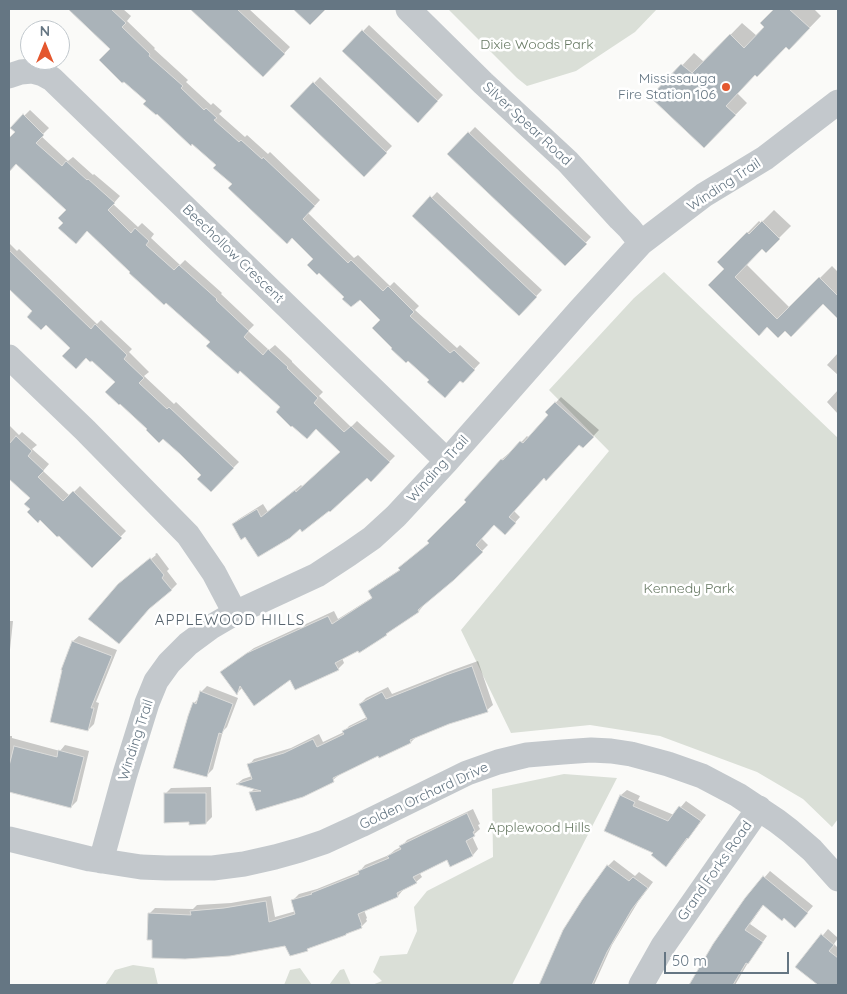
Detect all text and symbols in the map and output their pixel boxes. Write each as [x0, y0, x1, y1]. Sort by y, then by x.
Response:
north arrow [20, 20, 70, 70]
text: N [40, 22, 50, 40]
park label: Dixie Woods Park [480, 37, 594, 53]
place label: Mississauga Fire Station 106 [618, 71, 716, 104]
street label: Silver Spear Road [479, 79, 575, 169]
marker: Mississauga Fire Station 106 [720, 81, 732, 93]
street label: Winding Trail [684, 155, 764, 215]
street label: Beechollow Crescent [179, 201, 287, 307]
street label: Winding Trail [404, 432, 472, 506]
park label: Kennedy Park [643, 581, 735, 597]
district label: APPLEWOOD HILLS [153, 611, 307, 629]
street label: Winding Trail [115, 697, 157, 783]
street label: Golden Orchard Drive [357, 759, 491, 833]
street label: Grand Forks Road [674, 818, 756, 924]
park label: Applewood Hills [488, 820, 590, 836]
scale bar [667, 942, 792, 974]
text: 50 m [672, 951, 707, 970]

